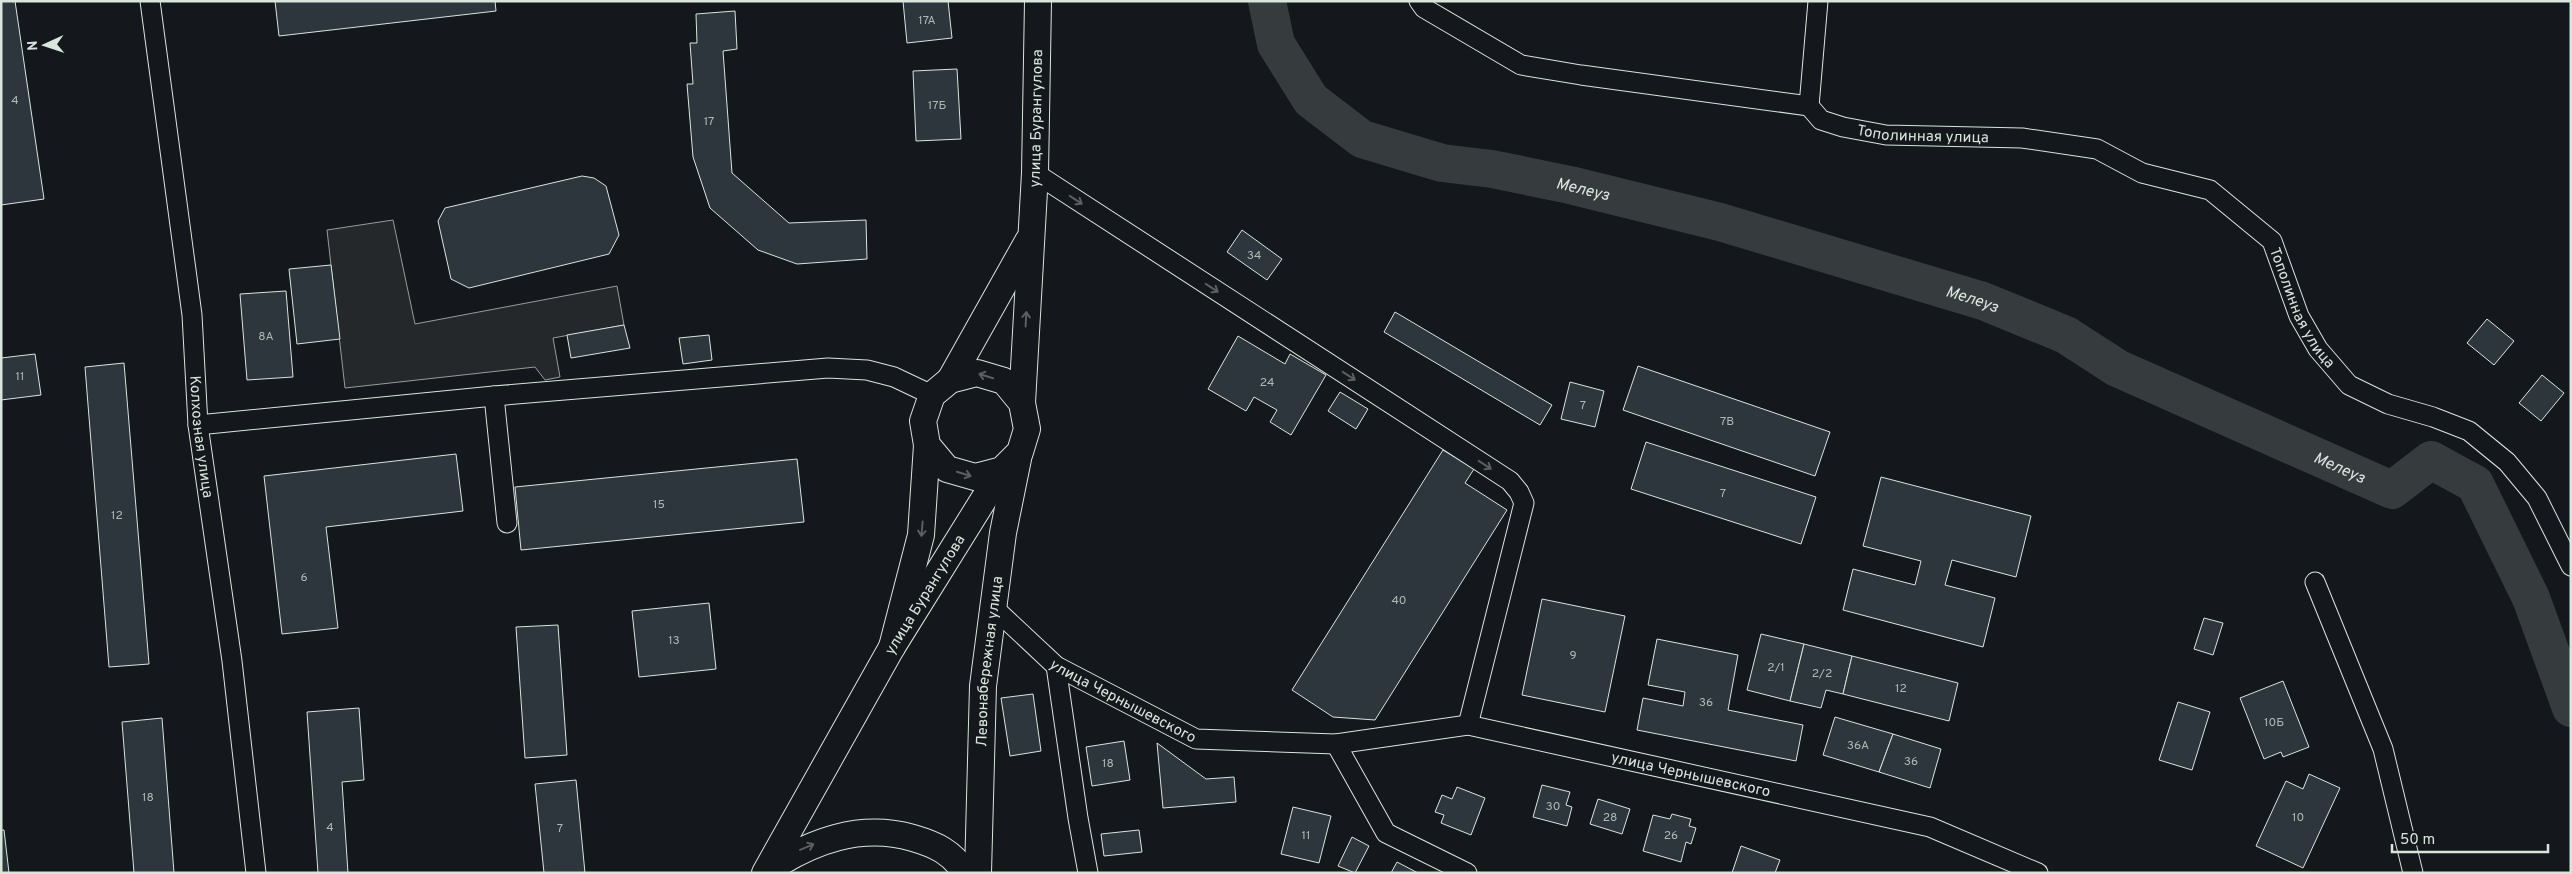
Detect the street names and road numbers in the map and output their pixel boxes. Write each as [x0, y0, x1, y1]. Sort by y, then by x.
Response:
street label: улица Бурангулова [1026, 49, 1048, 188]
street label: Тополинная улица [1855, 122, 1989, 148]
street label: Тополинная улица [2264, 245, 2338, 373]
street label: Колхозная улица [184, 375, 216, 499]
street label: улица Бурангулова [881, 532, 970, 659]
street label: Левонабережная улица [973, 575, 1008, 747]
street label: улица Чернышевского [1044, 656, 1199, 748]
street label: улица Чернышевского [1609, 749, 1772, 802]

